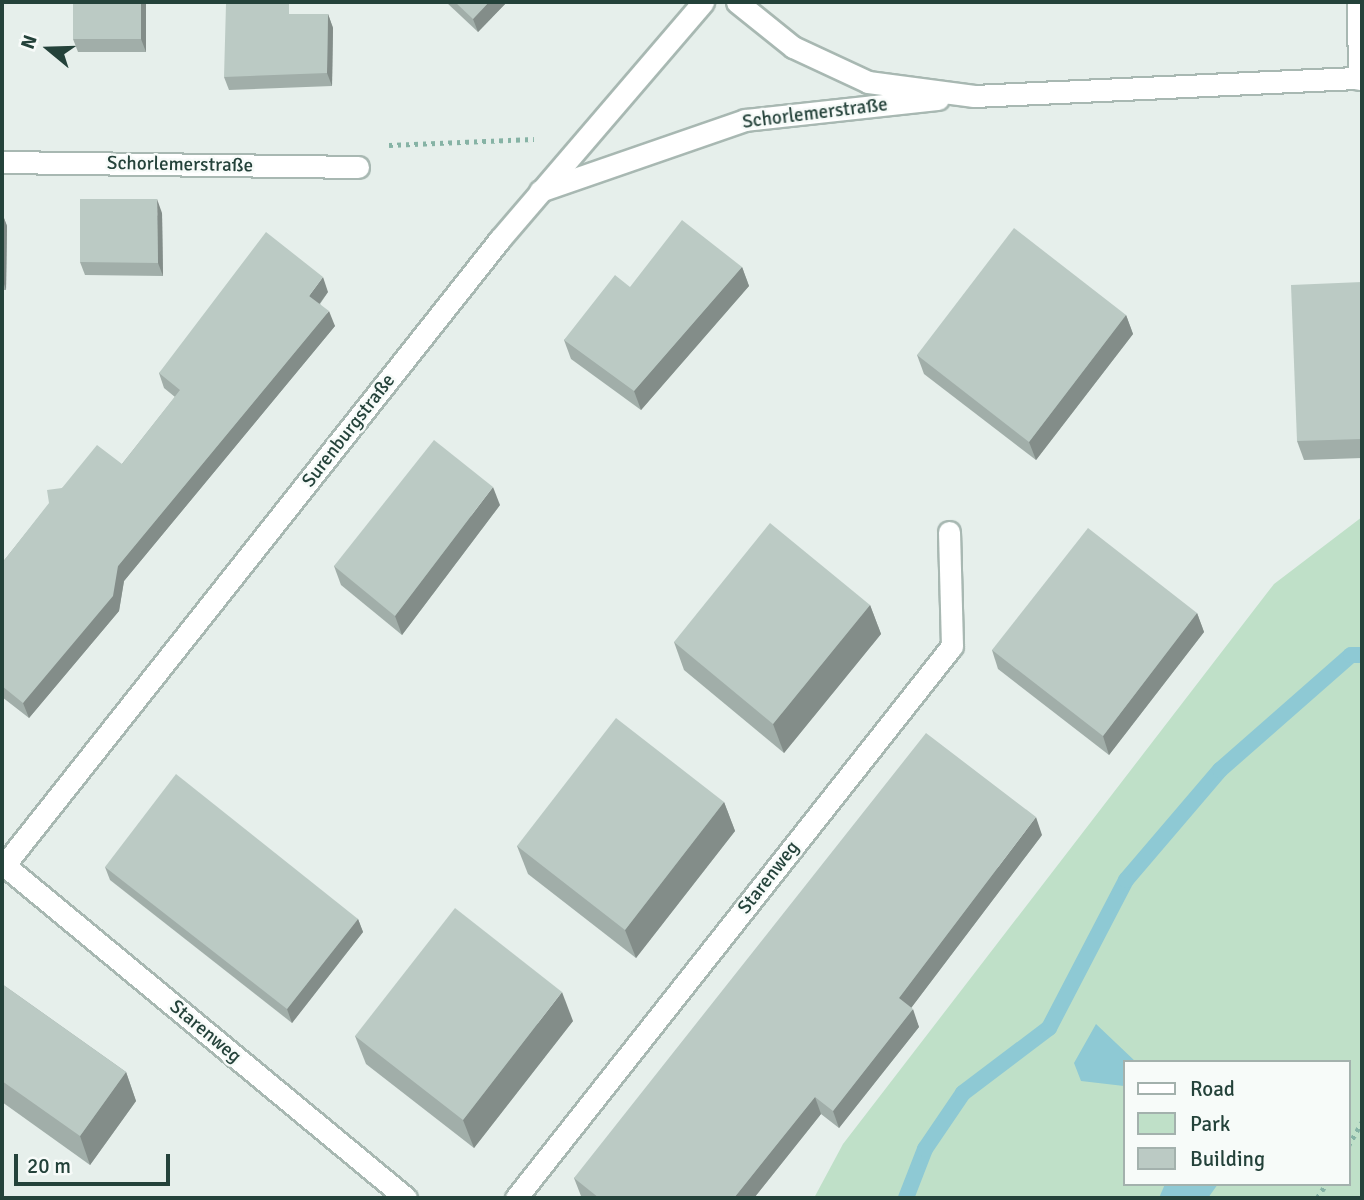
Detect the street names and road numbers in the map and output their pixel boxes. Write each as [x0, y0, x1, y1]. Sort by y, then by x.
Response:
street label: Schorlemerstraße [741, 94, 889, 134]
street label: Schorlemerstraße [107, 152, 253, 178]
street label: Surenburgstraße [298, 370, 400, 492]
street label: Starenweg [734, 837, 804, 919]
street label: Starenweg [165, 996, 245, 1068]

